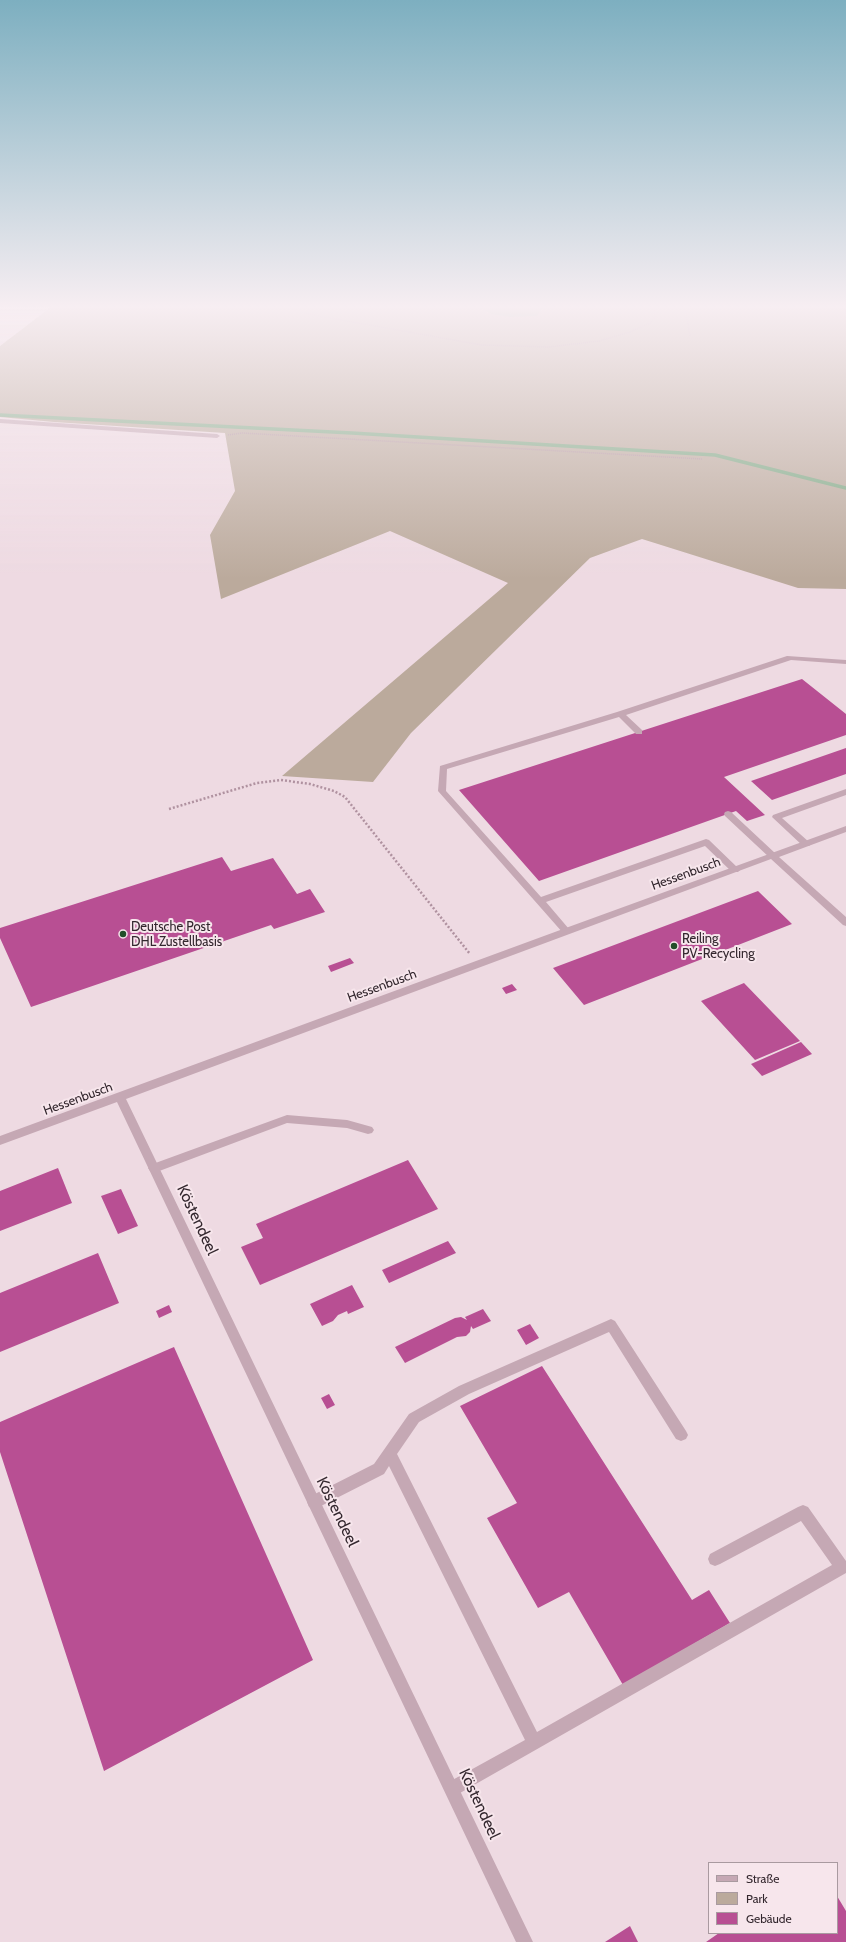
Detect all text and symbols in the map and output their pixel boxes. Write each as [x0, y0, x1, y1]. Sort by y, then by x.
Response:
street label: Hessenbusch [649, 854, 723, 894]
place label: Deutsche Post DHL Zustellbasis [131, 919, 222, 950]
marker: Deutsche Post DHL Zustellbasis [118, 929, 128, 939]
place label: Reiling PV-Recycling [682, 931, 755, 962]
marker: Reiling PV-Recycling [669, 941, 679, 951]
street label: Hessenbusch [345, 966, 419, 1006]
street label: Hessenbusch [41, 1079, 115, 1119]
street label: Köstendeel [172, 1182, 222, 1258]
street label: Köstendeel [312, 1474, 362, 1550]
street label: Köstendeel [454, 1766, 504, 1842]
legend [708, 1862, 838, 1934]
text: Straße [746, 1871, 779, 1886]
text: Park [746, 1891, 768, 1906]
text: Gebäude [746, 1911, 792, 1926]

